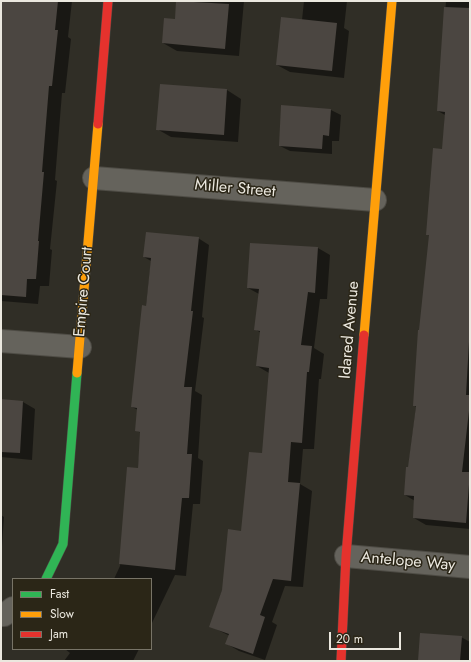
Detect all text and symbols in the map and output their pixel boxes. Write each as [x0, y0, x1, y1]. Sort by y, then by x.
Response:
street label: Miller Street [194, 176, 276, 202]
street label: Empire Court [71, 246, 97, 338]
street label: Idared Avenue [336, 280, 364, 380]
street label: Antelope Way [360, 548, 456, 576]
legend [12, 578, 152, 650]
text: Fast [50, 585, 69, 603]
text: Slow [50, 605, 74, 623]
scale bar [331, 624, 403, 650]
text: Jam [50, 625, 68, 643]
text: 20 m [336, 630, 363, 648]

